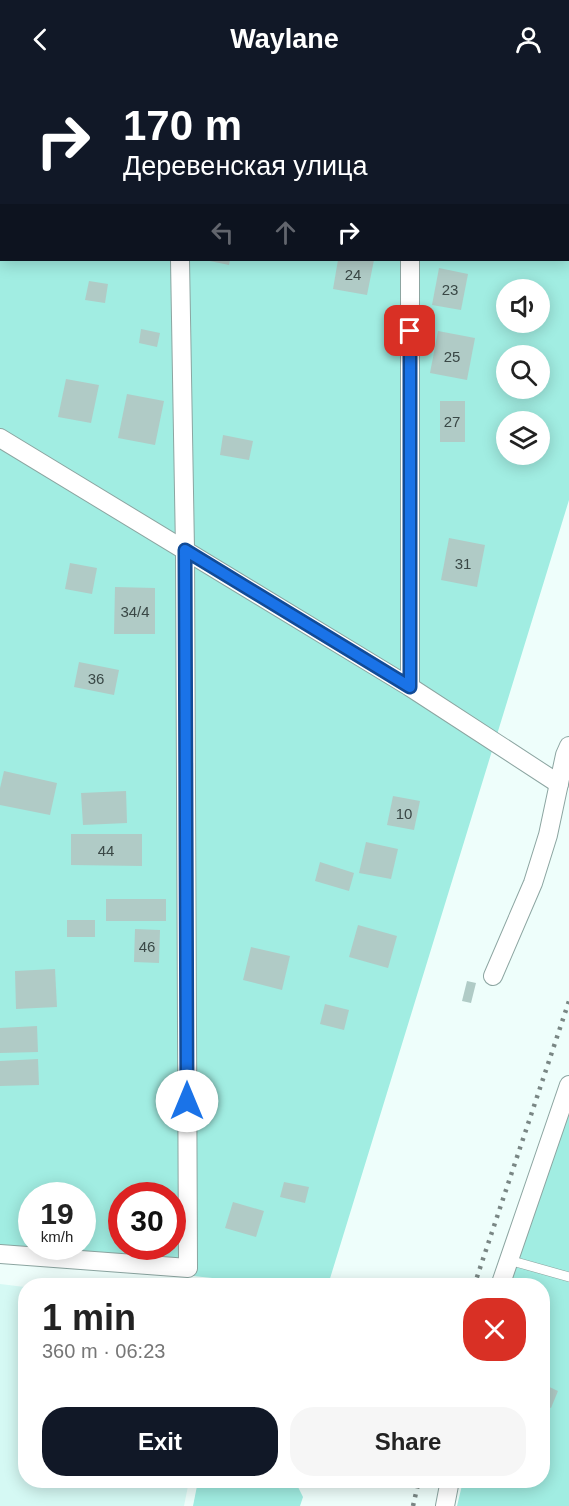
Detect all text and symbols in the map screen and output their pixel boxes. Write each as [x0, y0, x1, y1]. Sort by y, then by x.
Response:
icon: back [24, 23, 57, 56]
icon: person [512, 23, 545, 56]
text: Waylane [230, 24, 339, 54]
icon: right [24, 102, 102, 180]
text: 170 m [123, 102, 242, 149]
text: Деревенская улица [123, 151, 368, 181]
icon: left [206, 216, 239, 249]
icon: ahead [269, 216, 302, 249]
icon: right [332, 216, 365, 249]
house number: 24 [345, 266, 361, 283]
map controls [496, 279, 550, 465]
button: sound [496, 279, 550, 333]
house number: 23 [442, 281, 458, 298]
pin [384, 305, 435, 356]
icon: arrive [393, 314, 426, 347]
button: search [496, 345, 550, 399]
house number: 25 [444, 348, 460, 365]
button: layers [496, 411, 550, 465]
house number: 27 [444, 413, 460, 430]
house number: 31 [455, 555, 471, 572]
house number: 34/4 [120, 603, 150, 620]
house number: 36 [88, 670, 104, 687]
house number: 10 [396, 805, 412, 822]
house number: 44 [98, 842, 114, 859]
house number: 46 [139, 938, 155, 955]
position arrow [155, 1069, 219, 1133]
speed limit sign: 30 [108, 1182, 186, 1260]
text: 19 [40, 1197, 74, 1230]
text: km/h [41, 1228, 73, 1245]
text: 1 min [42, 1297, 136, 1338]
button: close [463, 1298, 526, 1361]
text: 360 m · 06:23 [42, 1340, 165, 1362]
button: Exit [42, 1407, 278, 1476]
button: Share [290, 1407, 526, 1476]

